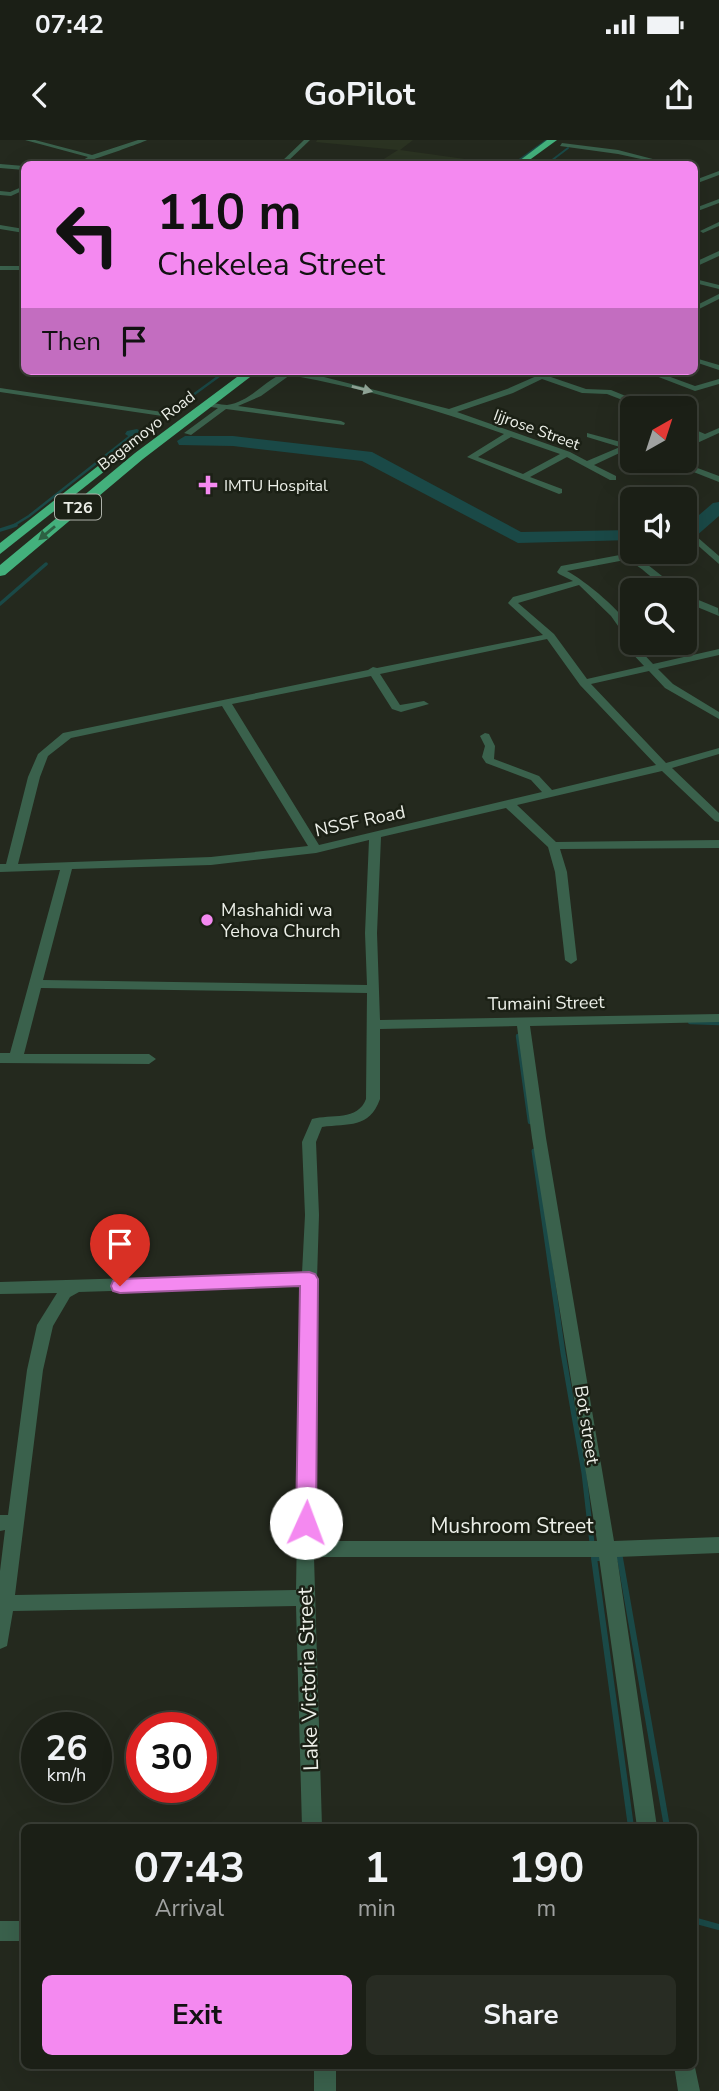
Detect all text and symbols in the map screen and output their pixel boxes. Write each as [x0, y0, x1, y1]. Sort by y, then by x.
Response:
text: 07:42 [35, 7, 104, 42]
text: GoPilot [304, 73, 415, 116]
icon: back [21, 76, 59, 114]
icon: share [660, 76, 698, 114]
text: 110 m [157, 179, 301, 246]
icon: left [42, 189, 133, 280]
text: Chekelea Street [157, 243, 385, 286]
icon: arrive [115, 322, 153, 360]
text: Then [42, 324, 101, 359]
one-way arrow [351, 384, 373, 395]
street label: Bagamoyo Road [93, 386, 200, 476]
north arrow [620, 396, 696, 472]
map controls [620, 396, 697, 655]
street label: Ijjrose Street [491, 404, 583, 456]
marker: IMTU Hospital [198, 475, 218, 495]
place label: IMTU Hospital [224, 475, 328, 497]
button: sound [620, 487, 697, 564]
road number: T26 [55, 494, 101, 520]
one-way arrow [38, 525, 55, 540]
button: search [620, 578, 697, 655]
street label: NSSF Road [313, 800, 407, 842]
place label: Mashahidi wa Yehova Church [220, 898, 341, 943]
marker: Mashahidi wa Yehova Church [199, 912, 215, 928]
street label: Tumaini Street [487, 990, 605, 1016]
pin [90, 1214, 150, 1286]
icon: arrive [101, 1225, 139, 1263]
street label: Bot street [569, 1384, 605, 1467]
position arrow [269, 1486, 343, 1560]
street label: Mushroom Street [430, 1512, 594, 1540]
street label: Lake Victoria Street [291, 1586, 325, 1771]
speed limit sign: 30 [126, 1712, 217, 1803]
text: 26 [45, 1725, 88, 1772]
text: km/h [47, 1763, 86, 1787]
text: 07:43 [134, 1840, 245, 1897]
text: 1 [364, 1840, 389, 1897]
text: 190 [509, 1840, 584, 1897]
text: Arrival [155, 1893, 224, 1924]
text: min [358, 1893, 396, 1924]
text: m [537, 1893, 556, 1924]
button: Exit [42, 1975, 352, 2055]
button: Share [366, 1975, 676, 2055]

